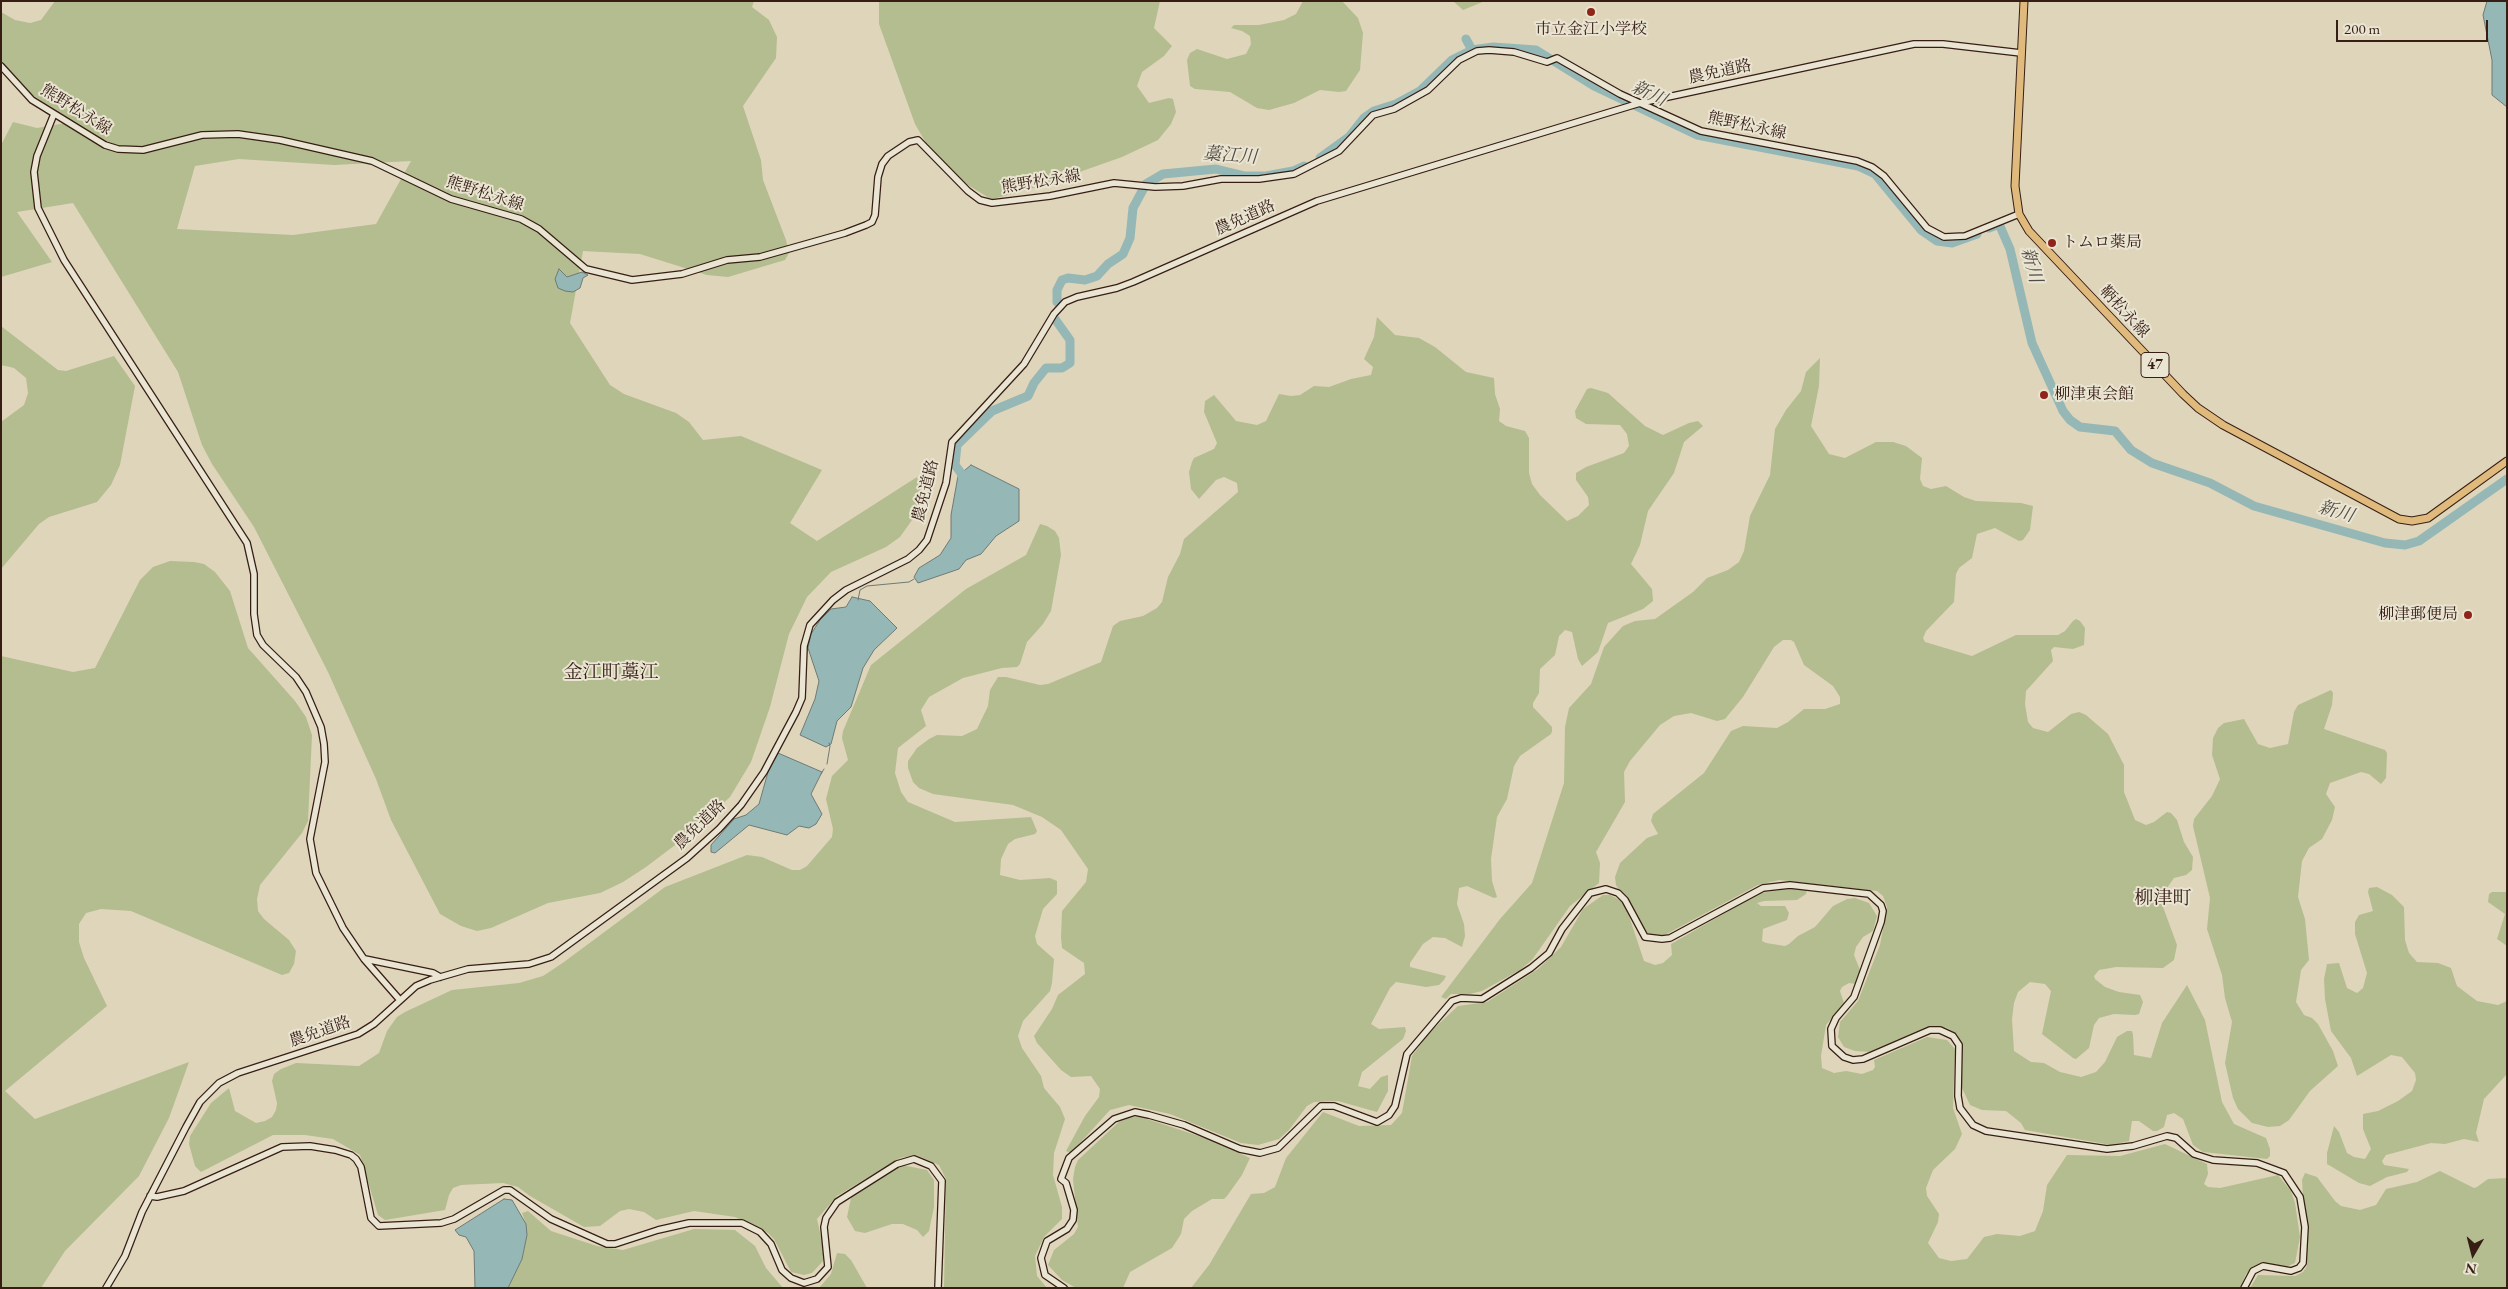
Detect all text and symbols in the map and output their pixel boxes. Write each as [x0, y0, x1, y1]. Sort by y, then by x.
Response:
marker: 市立金江小学校 [1585, 6, 1597, 18]
scale bar [2338, 10, 2490, 42]
text: 200 m [2344, 19, 2380, 38]
place label: 市立金江小学校 [1535, 20, 1647, 40]
street label: 農免道路 [1687, 56, 1753, 88]
water label: 新川 [1628, 77, 1670, 111]
street label: 熊野松永線 [37, 81, 115, 139]
street label: 熊野松永線 [1706, 108, 1788, 144]
water label: 藁江川 [1202, 143, 1258, 169]
street label: 熊野松永線 [1000, 166, 1082, 198]
street label: 熊野松永線 [444, 173, 526, 215]
street label: 農免道路 [1212, 196, 1278, 240]
place label: トムロ薬局 [2062, 233, 2142, 253]
marker: トムロ薬局 [2046, 237, 2058, 249]
water label: 新川 [2016, 245, 2046, 285]
street label: 鞆松永線 [2095, 282, 2153, 342]
road number: 47 [2141, 352, 2169, 378]
place label: 柳津東会館 [2054, 385, 2134, 405]
marker: 柳津東会館 [2038, 389, 2050, 401]
street label: 農免道路 [909, 458, 943, 524]
water label: 新川 [2316, 497, 2356, 527]
place label: 柳津郵便局 [2378, 605, 2458, 625]
marker: 柳津郵便局 [2462, 609, 2474, 621]
district label: 金江町藁江 [564, 662, 658, 684]
street label: 農免道路 [670, 796, 730, 854]
district label: 柳津町 [2135, 888, 2191, 910]
street label: 農免道路 [287, 1013, 353, 1051]
north arrow [2448, 1229, 2498, 1279]
text: N [2464, 1259, 2478, 1279]

